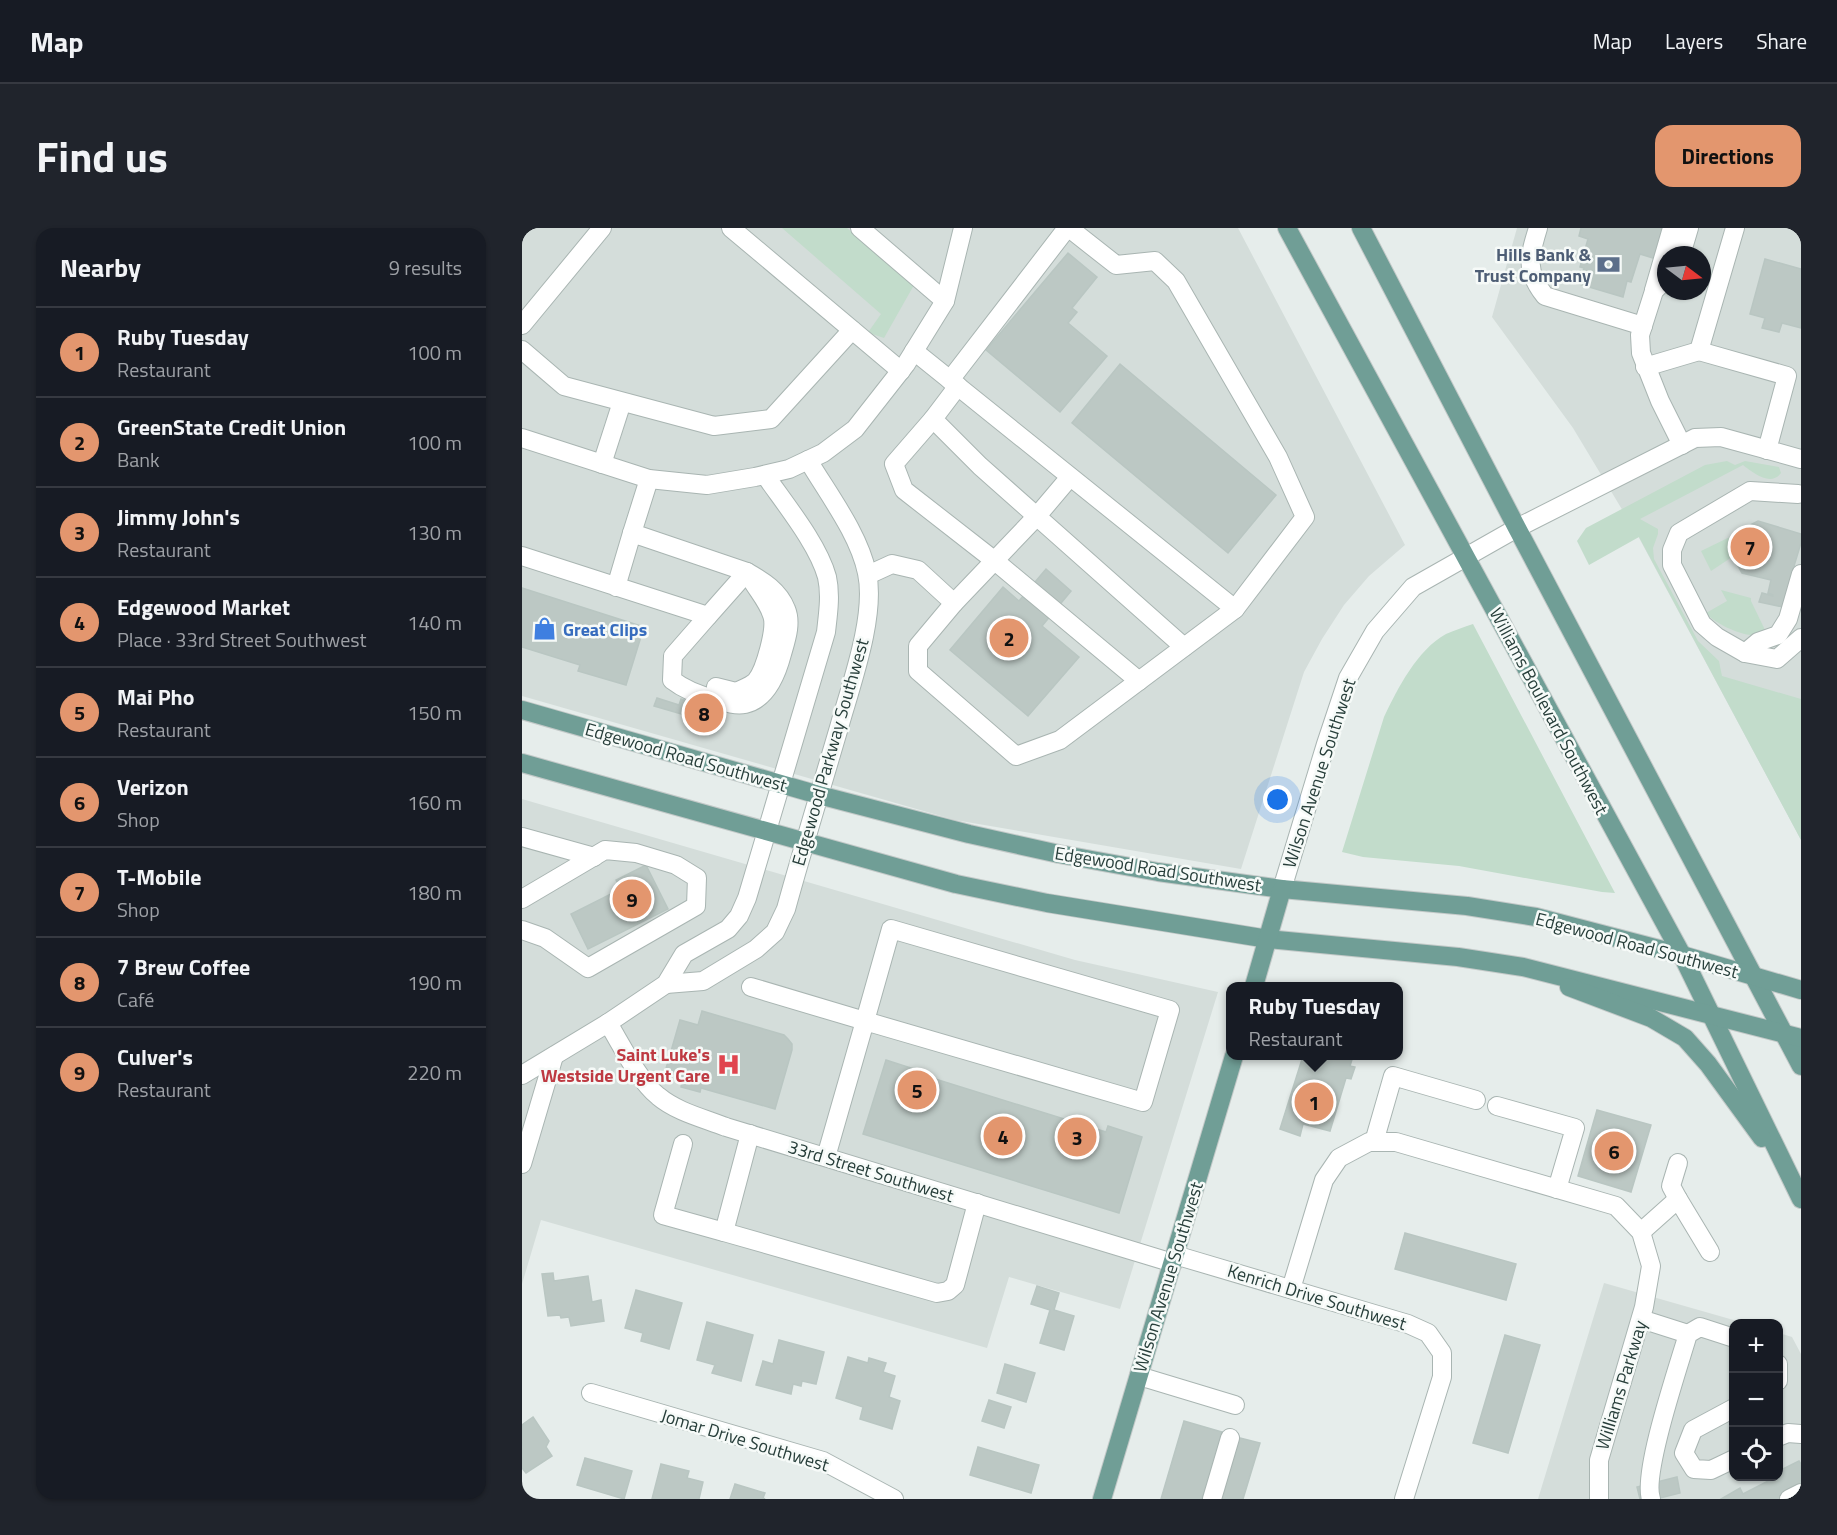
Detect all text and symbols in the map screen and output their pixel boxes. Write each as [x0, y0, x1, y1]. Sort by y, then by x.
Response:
text: Map [30, 20, 84, 63]
text: Map [1593, 25, 1632, 57]
text: Layers [1665, 25, 1723, 57]
text: Share [1756, 25, 1807, 57]
text: Find us [36, 124, 168, 188]
button: Directions [1655, 125, 1801, 187]
place label: Hills Bank & Trust Company [1475, 241, 1591, 289]
north arrow [1657, 246, 1711, 300]
text: Nearby [60, 248, 141, 287]
bank icon: Hills Bank & Trust Company [1596, 251, 1622, 277]
text: 9 results [389, 252, 462, 283]
text: Ruby Tuesday [117, 320, 249, 354]
text: 1 [74, 337, 85, 368]
text: 100 m [407, 337, 462, 368]
text: Restaurant [117, 354, 211, 385]
text: GreenState Credit Union [117, 410, 346, 444]
text: 2 [74, 427, 85, 458]
text: 100 m [407, 427, 462, 458]
text: Bank [117, 444, 160, 475]
text: Jimmy John's [117, 500, 240, 534]
text: 3 [74, 517, 85, 548]
text: 130 m [407, 517, 462, 548]
pin: 7 [1730, 524, 1770, 570]
text: Restaurant [117, 534, 211, 565]
text: Edgewood Market [117, 590, 290, 624]
street label: Williams Boulevard Southwest [1483, 603, 1615, 820]
text: 4 [74, 607, 85, 638]
text: 140 m [407, 607, 462, 638]
shop icon: Great Clips [532, 616, 558, 642]
place label: Great Clips [563, 616, 647, 643]
pin: 2 [990, 616, 1028, 660]
text: Place · 33rd Street Southwest [117, 624, 367, 655]
street label: Edgewood Parkway Southwest [785, 634, 876, 869]
street label: Wilson Avenue Southwest [1276, 674, 1363, 871]
text: Mai Pho [117, 680, 194, 714]
pin: 8 [684, 690, 723, 736]
text: 5 [74, 697, 85, 728]
text: 150 m [407, 697, 462, 728]
text: Restaurant [117, 714, 211, 745]
street label: Edgewood Road Southwest [582, 715, 791, 799]
text: Verizon [117, 770, 189, 804]
your location [1263, 785, 1292, 814]
text: 6 [74, 787, 85, 818]
text: 160 m [407, 787, 462, 818]
text: Shop [117, 804, 160, 835]
street label: Edgewood Road Southwest [1053, 839, 1264, 899]
text: T-Mobile [117, 860, 202, 894]
pin: 9 [612, 876, 652, 922]
text: 7 [74, 877, 85, 908]
text: 180 m [407, 877, 462, 908]
text: Shop [117, 894, 160, 925]
street label: Edgewood Road Southwest [1533, 905, 1742, 985]
text: 7 Brew Coffee [117, 950, 250, 984]
text: 8 [74, 967, 85, 998]
text: 190 m [407, 967, 462, 998]
popup [1226, 982, 1403, 1060]
text: Café [117, 984, 154, 1015]
text: Ruby Tuesday [1249, 989, 1380, 1023]
text: Restaurant [1249, 1023, 1342, 1054]
text: Culver's [117, 1040, 193, 1074]
place label: Saint Luke's Westside Urgent Care [541, 1041, 710, 1089]
hospital icon: Saint Luke's Westside Urgent Care [715, 1051, 741, 1077]
text: 9 [74, 1057, 85, 1088]
text: 220 m [407, 1057, 462, 1088]
pin: 5 [898, 1068, 936, 1112]
text: Restaurant [117, 1074, 211, 1105]
pin: 1 [1294, 1080, 1334, 1124]
pin: 4 [984, 1114, 1022, 1158]
pin: 3 [1058, 1114, 1096, 1160]
pin: 6 [1594, 1128, 1634, 1174]
street label: 33rd Street Southwest [785, 1133, 958, 1209]
street label: Wilson Avenue Southwest [1126, 1178, 1210, 1376]
street label: Kenrich Drive Southwest [1224, 1257, 1410, 1337]
street label: Williams Parkway [1588, 1317, 1654, 1453]
map controls [1729, 1319, 1783, 1481]
button: + [1729, 1319, 1783, 1373]
button: − [1729, 1373, 1783, 1427]
street label: Jomar Drive Southwest [658, 1402, 833, 1479]
button: locate [1729, 1427, 1783, 1481]

